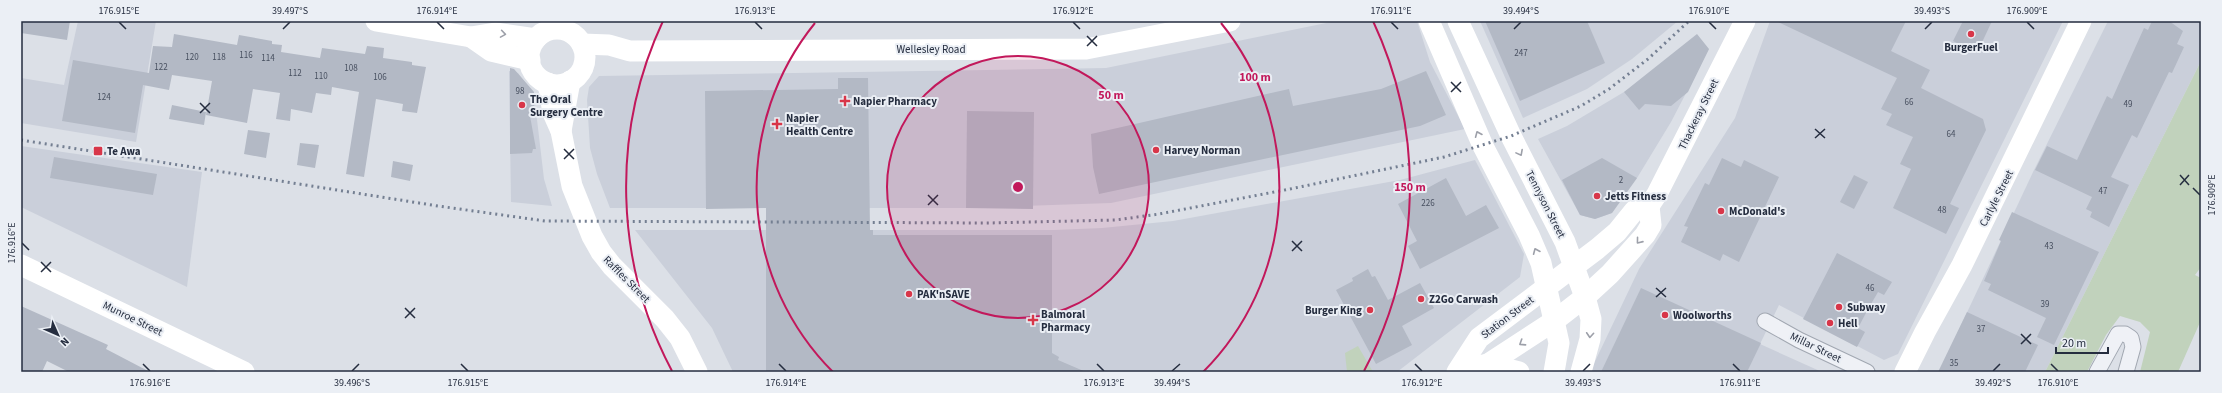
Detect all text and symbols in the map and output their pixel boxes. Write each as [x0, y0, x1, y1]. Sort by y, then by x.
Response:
text: 176.915°E [99, 4, 139, 18]
text: 39.497°S [272, 4, 308, 18]
text: 176.914°E [417, 4, 457, 18]
text: 176.913°E [735, 4, 775, 18]
text: 176.912°E [1053, 4, 1093, 18]
text: 176.911°E [1371, 4, 1411, 18]
text: 39.494°S [1503, 4, 1539, 18]
text: 176.910°E [1689, 4, 1729, 18]
text: 39.493°S [1914, 4, 1950, 18]
text: 176.909°E [2007, 4, 2047, 18]
marker: BurgerFuel [1966, 29, 1976, 39]
one-way arrow [500, 30, 506, 38]
place label: BurgerFuel [1944, 40, 1999, 55]
street label: Wellesley Road [896, 42, 966, 57]
house number: 247 [1514, 47, 1528, 60]
house number: 116 [239, 49, 253, 62]
house number: 120 [185, 51, 199, 64]
house number: 118 [212, 51, 226, 64]
house number: 114 [261, 52, 275, 65]
house number: 122 [154, 61, 168, 74]
house number: 108 [344, 62, 358, 75]
house number: 112 [288, 67, 302, 80]
text: 100 m [1239, 69, 1271, 86]
house number: 110 [314, 70, 328, 83]
house number: 106 [373, 71, 387, 84]
street label: Thackeray Street [1675, 76, 1722, 152]
house number: 98 [516, 85, 525, 98]
text: 50 m [1098, 87, 1124, 104]
house number: 124 [97, 91, 111, 104]
place label: The Oral Surgery Centre [530, 92, 603, 120]
place label: Napier Pharmacy [853, 94, 937, 109]
marker: Napier Pharmacy [840, 96, 850, 106]
house number: 66 [1905, 96, 1914, 109]
house number: 49 [2124, 98, 2133, 111]
marker: The Oral Surgery Centre [517, 100, 527, 110]
place label: Napier Health Centre [786, 111, 853, 139]
marker: Napier Health Centre [771, 118, 783, 130]
house number: 64 [1947, 128, 1956, 141]
one-way arrow [1475, 131, 1483, 139]
place label: Harvey Norman [1164, 143, 1240, 158]
place label: Te Awa [107, 144, 141, 159]
marker: Te Awa [92, 145, 104, 157]
marker: Harvey Norman [1151, 145, 1161, 155]
one-way arrow [1515, 149, 1523, 157]
street label: Carlyle Street [1976, 167, 2017, 229]
street label: Tennyson Street [1522, 168, 1569, 241]
house number: 2 [1619, 174, 1624, 187]
text: 176.909°E [2205, 175, 2219, 215]
text: 150 m [1394, 179, 1426, 196]
centre of rings [1011, 180, 1025, 194]
house number: 47 [2099, 185, 2108, 198]
place label: Jetts Fitness [1605, 189, 1666, 204]
marker: Jetts Fitness [1592, 191, 1602, 201]
house number: 226 [1421, 197, 1435, 210]
place label: McDonald's [1729, 204, 1785, 219]
house number: 48 [1938, 204, 1947, 217]
marker: McDonald's [1716, 206, 1726, 216]
text: 176.916°E [5, 223, 19, 263]
one-way arrow [1637, 236, 1644, 244]
house number: 43 [2045, 240, 2054, 253]
one-way arrow [1532, 247, 1540, 254]
street label: Raffles Street [600, 253, 654, 306]
house number: 46 [1866, 282, 1875, 295]
place label: PAK'nSAVE [917, 287, 970, 302]
marker: PAK'nSAVE [904, 289, 914, 299]
place label: Z2Go Carwash [1429, 292, 1498, 307]
street label: Station Street [1478, 292, 1537, 342]
marker: Z2Go Carwash [1416, 294, 1426, 304]
street label: Munroe Street [100, 297, 165, 340]
house number: 39 [2041, 298, 2050, 311]
place label: Subway [1847, 300, 1886, 315]
marker: Subway [1834, 302, 1844, 312]
place label: Burger King [1305, 303, 1362, 318]
marker: Burger King [1365, 305, 1375, 315]
place label: Balmoral Pharmacy [1041, 307, 1090, 335]
place label: Woolworths [1673, 308, 1732, 323]
marker: Woolworths [1660, 310, 1670, 320]
north arrow [38, 315, 78, 355]
marker: Balmoral Pharmacy [1028, 315, 1038, 325]
place label: Hell [1838, 316, 1858, 331]
marker: Hell [1825, 318, 1835, 328]
house number: 37 [1977, 323, 1986, 336]
street label: Millar Street [1788, 329, 1844, 366]
scale bar [2056, 329, 2108, 355]
one-way arrow [1585, 332, 1594, 338]
text: N [57, 334, 73, 350]
text: 20 m [2062, 335, 2086, 352]
one-way arrow [1519, 338, 1526, 345]
house number: 35 [1950, 357, 1959, 370]
text: 176.916°E [130, 376, 170, 390]
text: 39.496°S [334, 376, 370, 390]
text: 176.915°E [448, 376, 488, 390]
text: 176.914°E [766, 376, 806, 390]
text: 176.913°E [1084, 376, 1124, 390]
text: 39.494°S [1154, 376, 1190, 390]
text: 176.912°E [1402, 376, 1442, 390]
text: 39.493°S [1565, 376, 1601, 390]
text: 176.911°E [1720, 376, 1760, 390]
text: 39.492°S [1975, 376, 2011, 390]
text: 176.910°E [2038, 376, 2078, 390]

